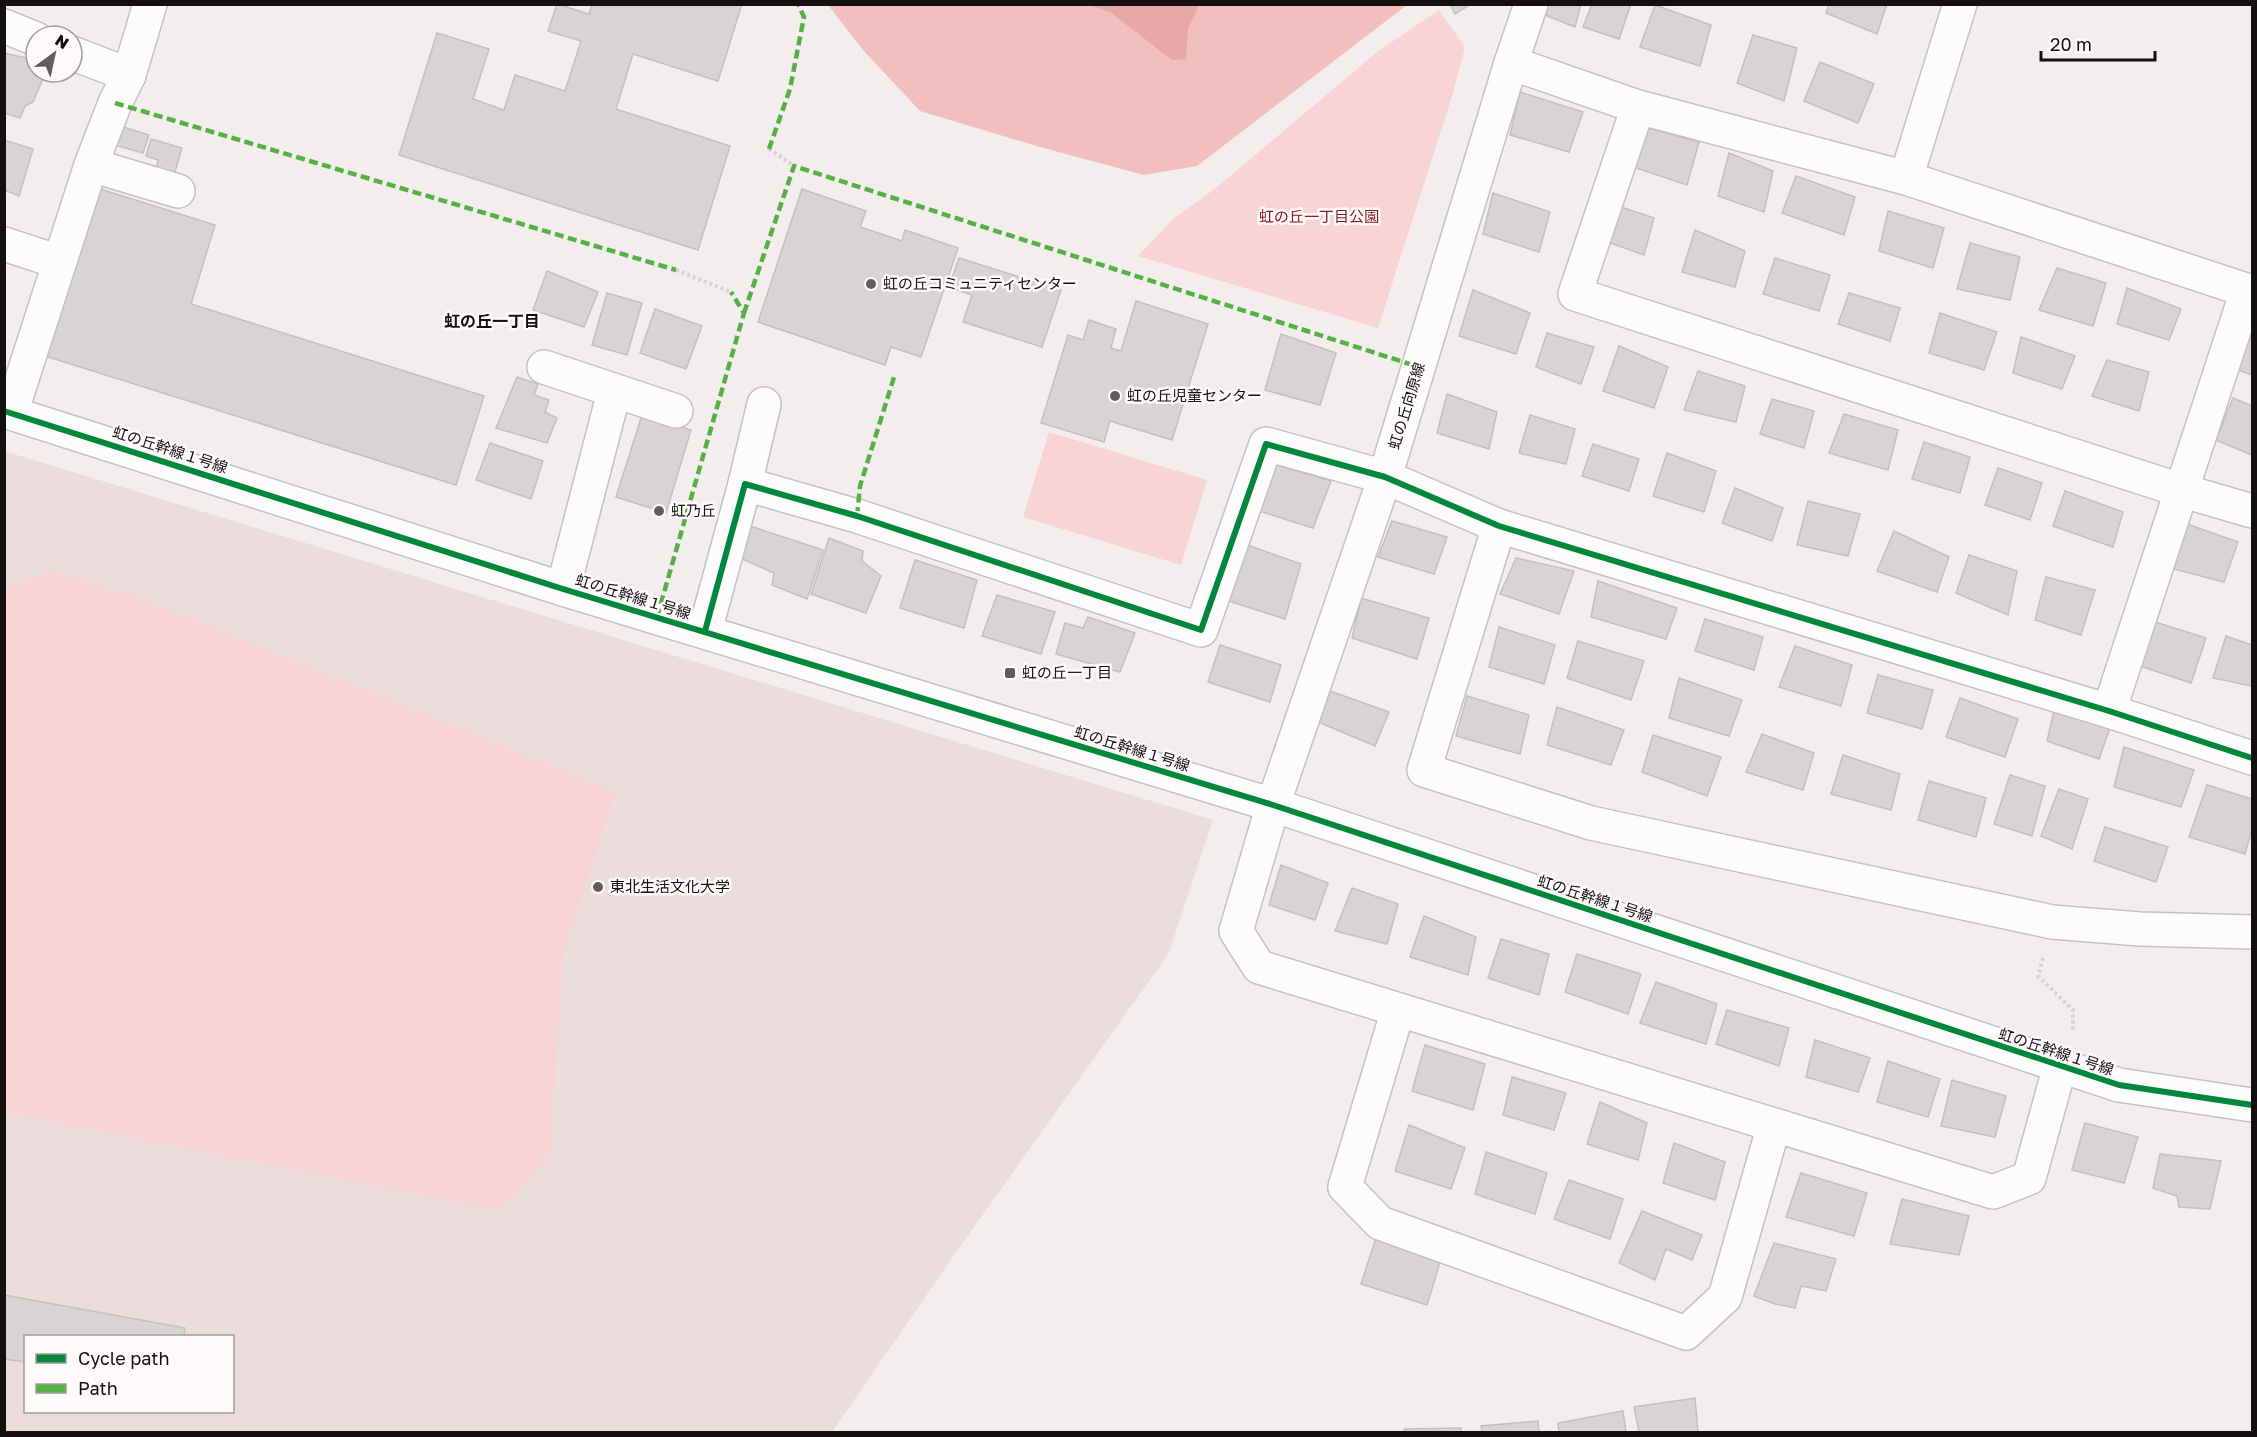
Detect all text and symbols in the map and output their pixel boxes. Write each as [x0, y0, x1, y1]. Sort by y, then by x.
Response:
north arrow [24, 24, 84, 84]
scale bar [2041, 24, 2155, 62]
text: N [52, 30, 73, 53]
text: 20 m [2050, 33, 2092, 55]
park label: 虹の丘一丁目公園 [1259, 207, 1379, 225]
place label: 虹の丘コミュニティセンター [883, 274, 1077, 292]
marker: 虹の丘コミュニティセンター [864, 277, 878, 291]
district label: 虹の丘一丁目 [444, 311, 540, 331]
street label: 虹の丘向原線 [1384, 360, 1428, 451]
place label: 虹の丘児童センター [1127, 386, 1262, 404]
marker: 虹の丘児童センター [1108, 389, 1122, 403]
street label: 虹の丘幹線１号線 [110, 422, 230, 476]
place label: 虹乃丘 [671, 501, 716, 519]
marker: 虹乃丘 [652, 504, 666, 518]
street label: 虹の丘幹線１号線 [573, 570, 693, 622]
place label: 虹の丘一丁目 [1022, 663, 1112, 681]
marker: 虹の丘一丁目 [1003, 666, 1017, 680]
street label: 虹の丘幹線１号線 [1072, 722, 1192, 774]
street label: 虹の丘幹線１号線 [1535, 871, 1655, 925]
place label: 東北生活文化大学 [610, 877, 730, 895]
marker: 東北生活文化大学 [591, 880, 605, 894]
street label: 虹の丘幹線１号線 [1996, 1024, 2116, 1078]
legend [24, 1335, 234, 1413]
text: Cycle path [78, 1347, 170, 1369]
text: Path [78, 1377, 118, 1399]

